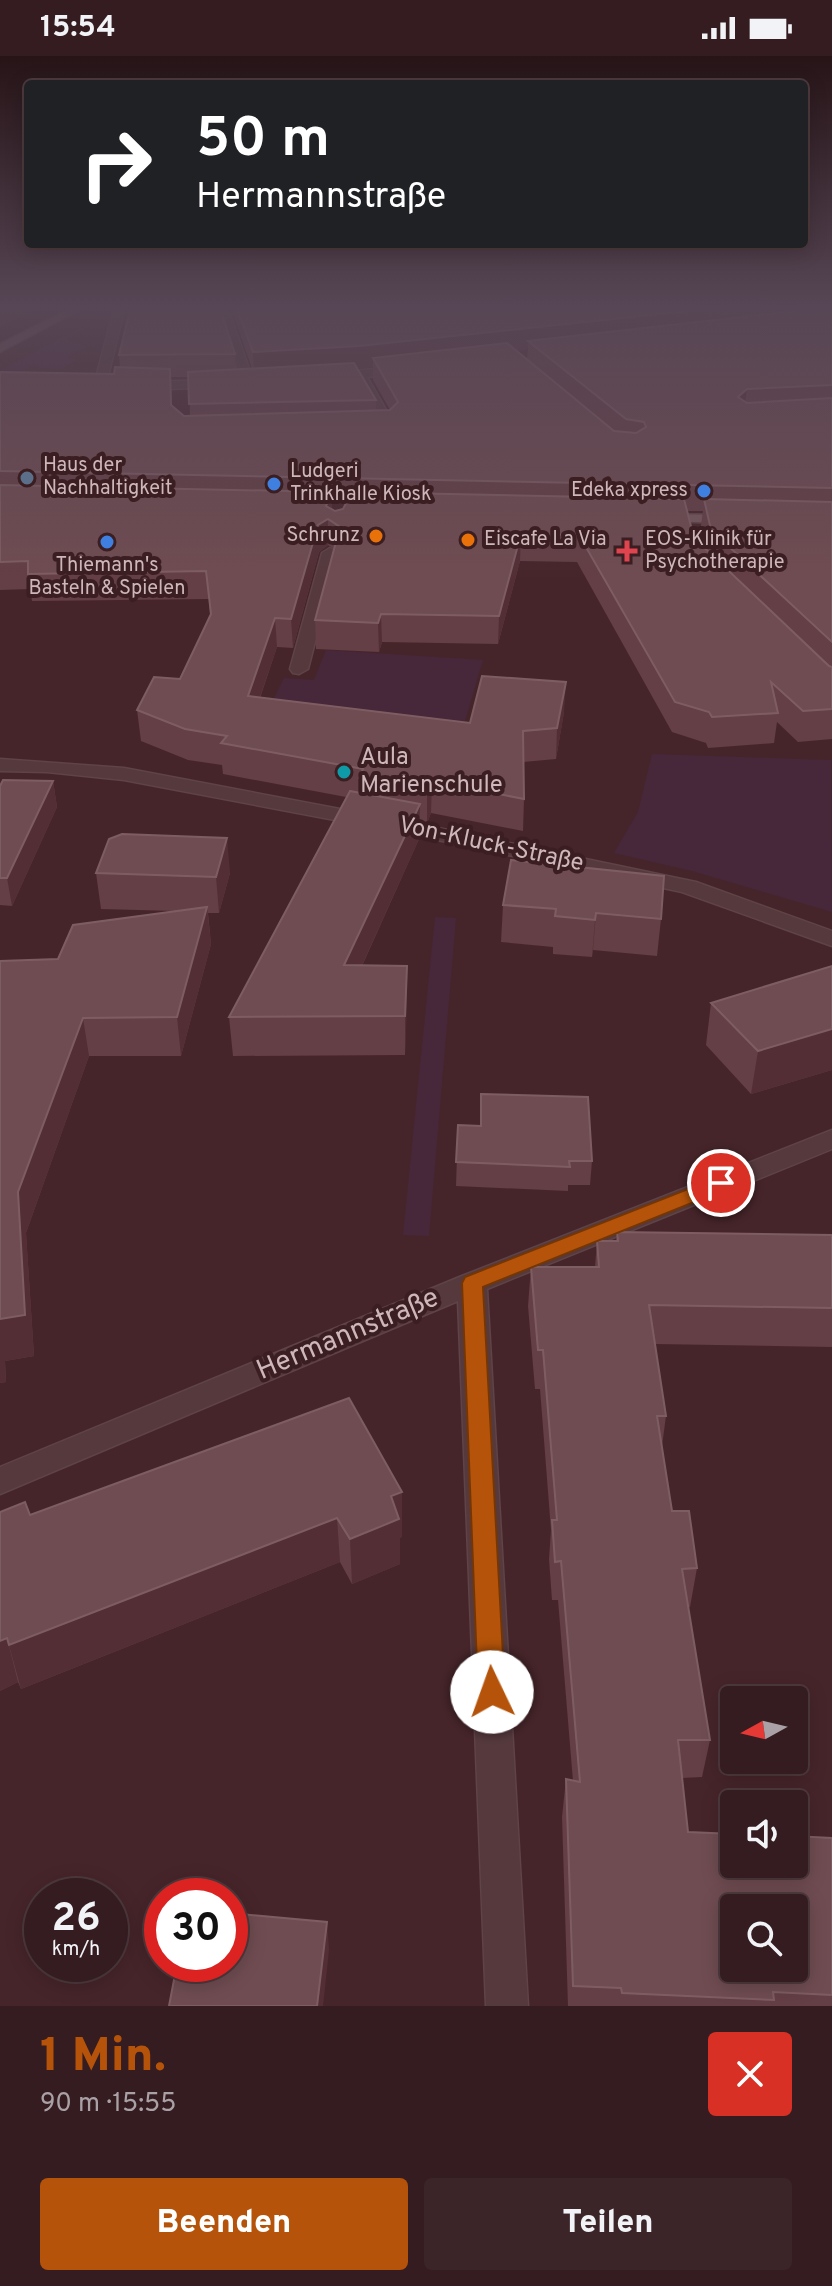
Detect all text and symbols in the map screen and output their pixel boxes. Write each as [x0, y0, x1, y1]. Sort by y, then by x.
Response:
text: 15:54 [40, 10, 116, 47]
text: 50 m [196, 106, 330, 176]
icon: right [64, 112, 168, 216]
text: Hermannstraße [196, 175, 446, 221]
place label: Haus der Nachhaltigkeit [43, 453, 173, 502]
place label: Ludgeri Trinkhalle Kiosk [290, 459, 432, 508]
marker: Haus der Nachhaltigkeit [18, 469, 36, 487]
marker: Ludgeri Trinkhalle Kiosk [265, 475, 283, 493]
place label: Edeka xpress [571, 478, 688, 504]
marker: Edeka xpress [695, 482, 713, 500]
place label: Schrunz [287, 523, 360, 549]
marker: Schrunz [367, 527, 385, 545]
place label: Eiscafe La Via [484, 527, 606, 553]
place label: EOS-Klinik für Psychotherapie [645, 527, 784, 576]
marker: Eiscafe La Via [459, 531, 477, 549]
marker: Thiemann's Basteln & Spielen [98, 533, 116, 551]
marker: EOS-Klinik für Psychotherapie [616, 540, 638, 562]
place label: Thiemann's Basteln & Spielen [28, 553, 186, 602]
place label: Aula Marienschule [360, 743, 503, 801]
marker: Aula Marienschule [335, 763, 353, 781]
street label: Von-Kluck-Straße [396, 811, 586, 879]
pin [687, 1149, 755, 1217]
icon: arrive [699, 1161, 743, 1205]
street label: Hermannstraße [251, 1280, 445, 1390]
position arrow [450, 1650, 534, 1734]
north arrow [720, 1686, 808, 1774]
map controls [720, 1686, 808, 1982]
button: sound [720, 1790, 808, 1878]
speed limit sign: 30 [144, 1878, 248, 1982]
button: search [720, 1894, 808, 1982]
text: 26 [51, 1895, 101, 1945]
text: km/h [52, 1937, 100, 1963]
text: 1 Min. [40, 2028, 166, 2088]
button: close [708, 2032, 792, 2116]
text: 90 m · 15:55 [40, 2088, 176, 2121]
button: Beenden [40, 2178, 408, 2270]
button: Teilen [424, 2178, 792, 2270]

